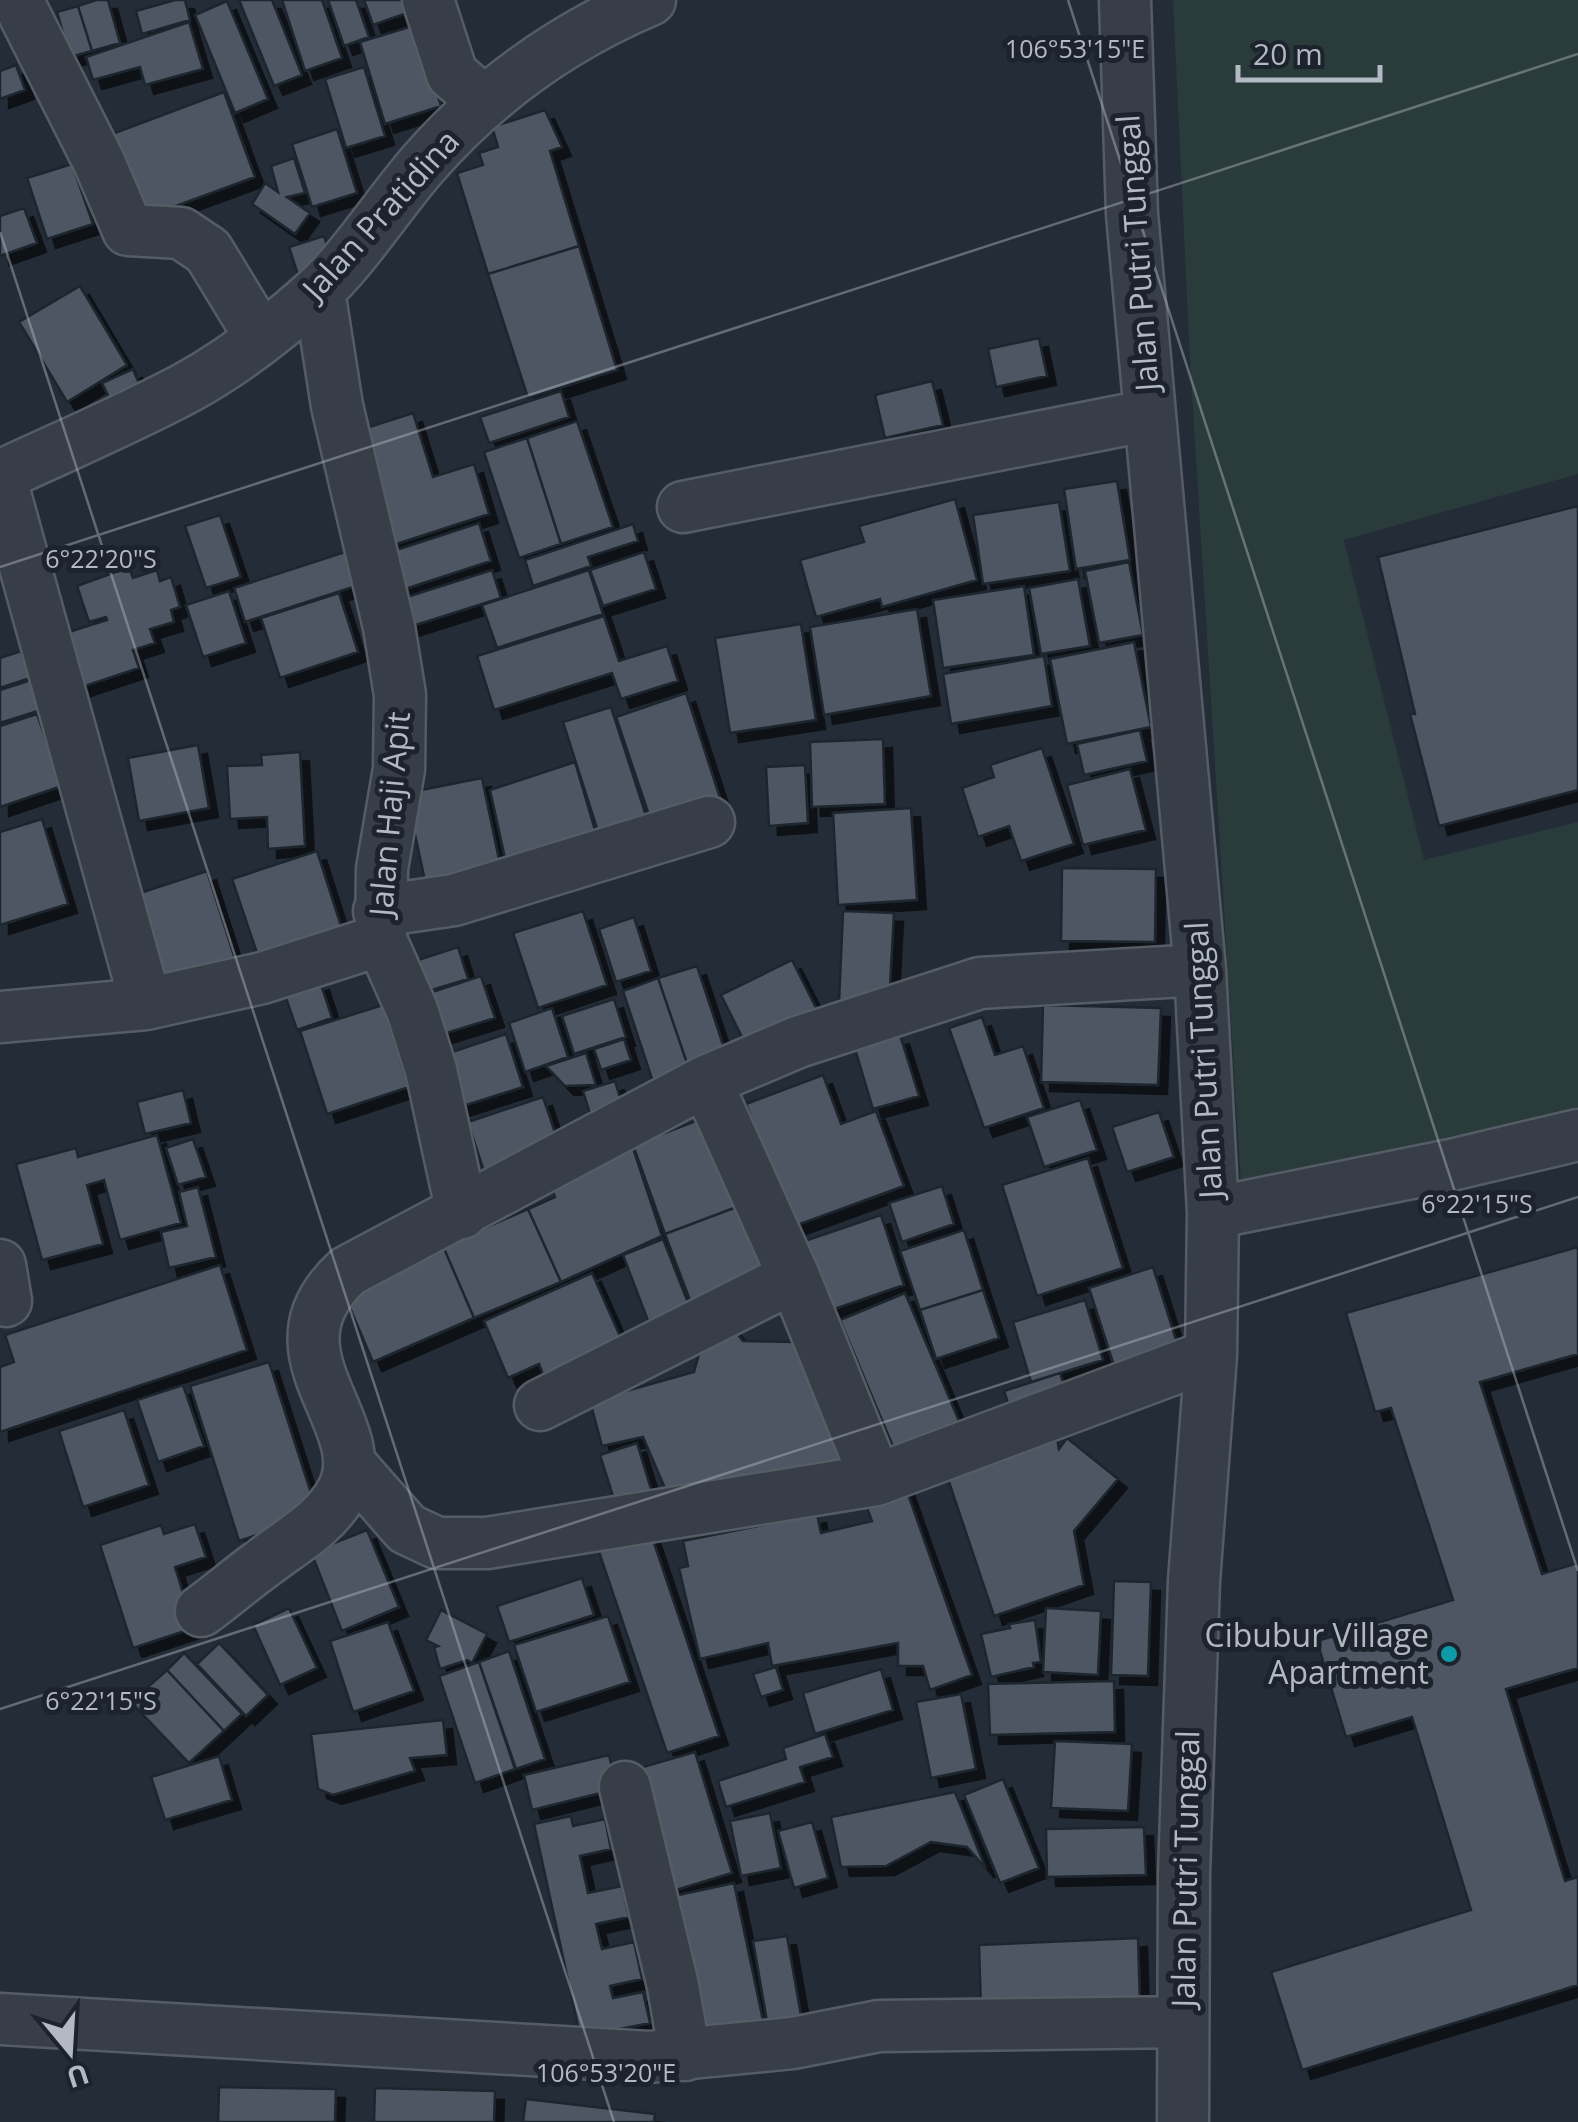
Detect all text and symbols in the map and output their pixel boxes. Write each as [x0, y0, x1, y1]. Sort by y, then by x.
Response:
scale bar [1238, 20, 1380, 82]
text: 106°53'15"E [1005, 31, 1145, 65]
text: 20 m [1253, 33, 1323, 74]
street label: Jalan Putri Tunggal [1105, 113, 1168, 396]
street label: Jalan Pratidina [290, 120, 468, 310]
text: 6°22'20"S [45, 541, 157, 575]
street label: Jalan Haji Apit [358, 710, 419, 921]
street label: Jalan Putri Tunggal [1174, 920, 1231, 1203]
text: 6°22'15"S [1421, 1186, 1533, 1220]
place label: Cibubur Village Apartment [1205, 1613, 1429, 1693]
marker: Cibubur Village Apartment [1438, 1643, 1460, 1665]
text: 6°22'15"S [45, 1683, 157, 1717]
street label: Jalan Putri Tunggal [1161, 1730, 1208, 2011]
north arrow [20, 2002, 120, 2102]
text: U [62, 2055, 94, 2098]
text: 106°53'20"E [536, 2055, 676, 2089]

